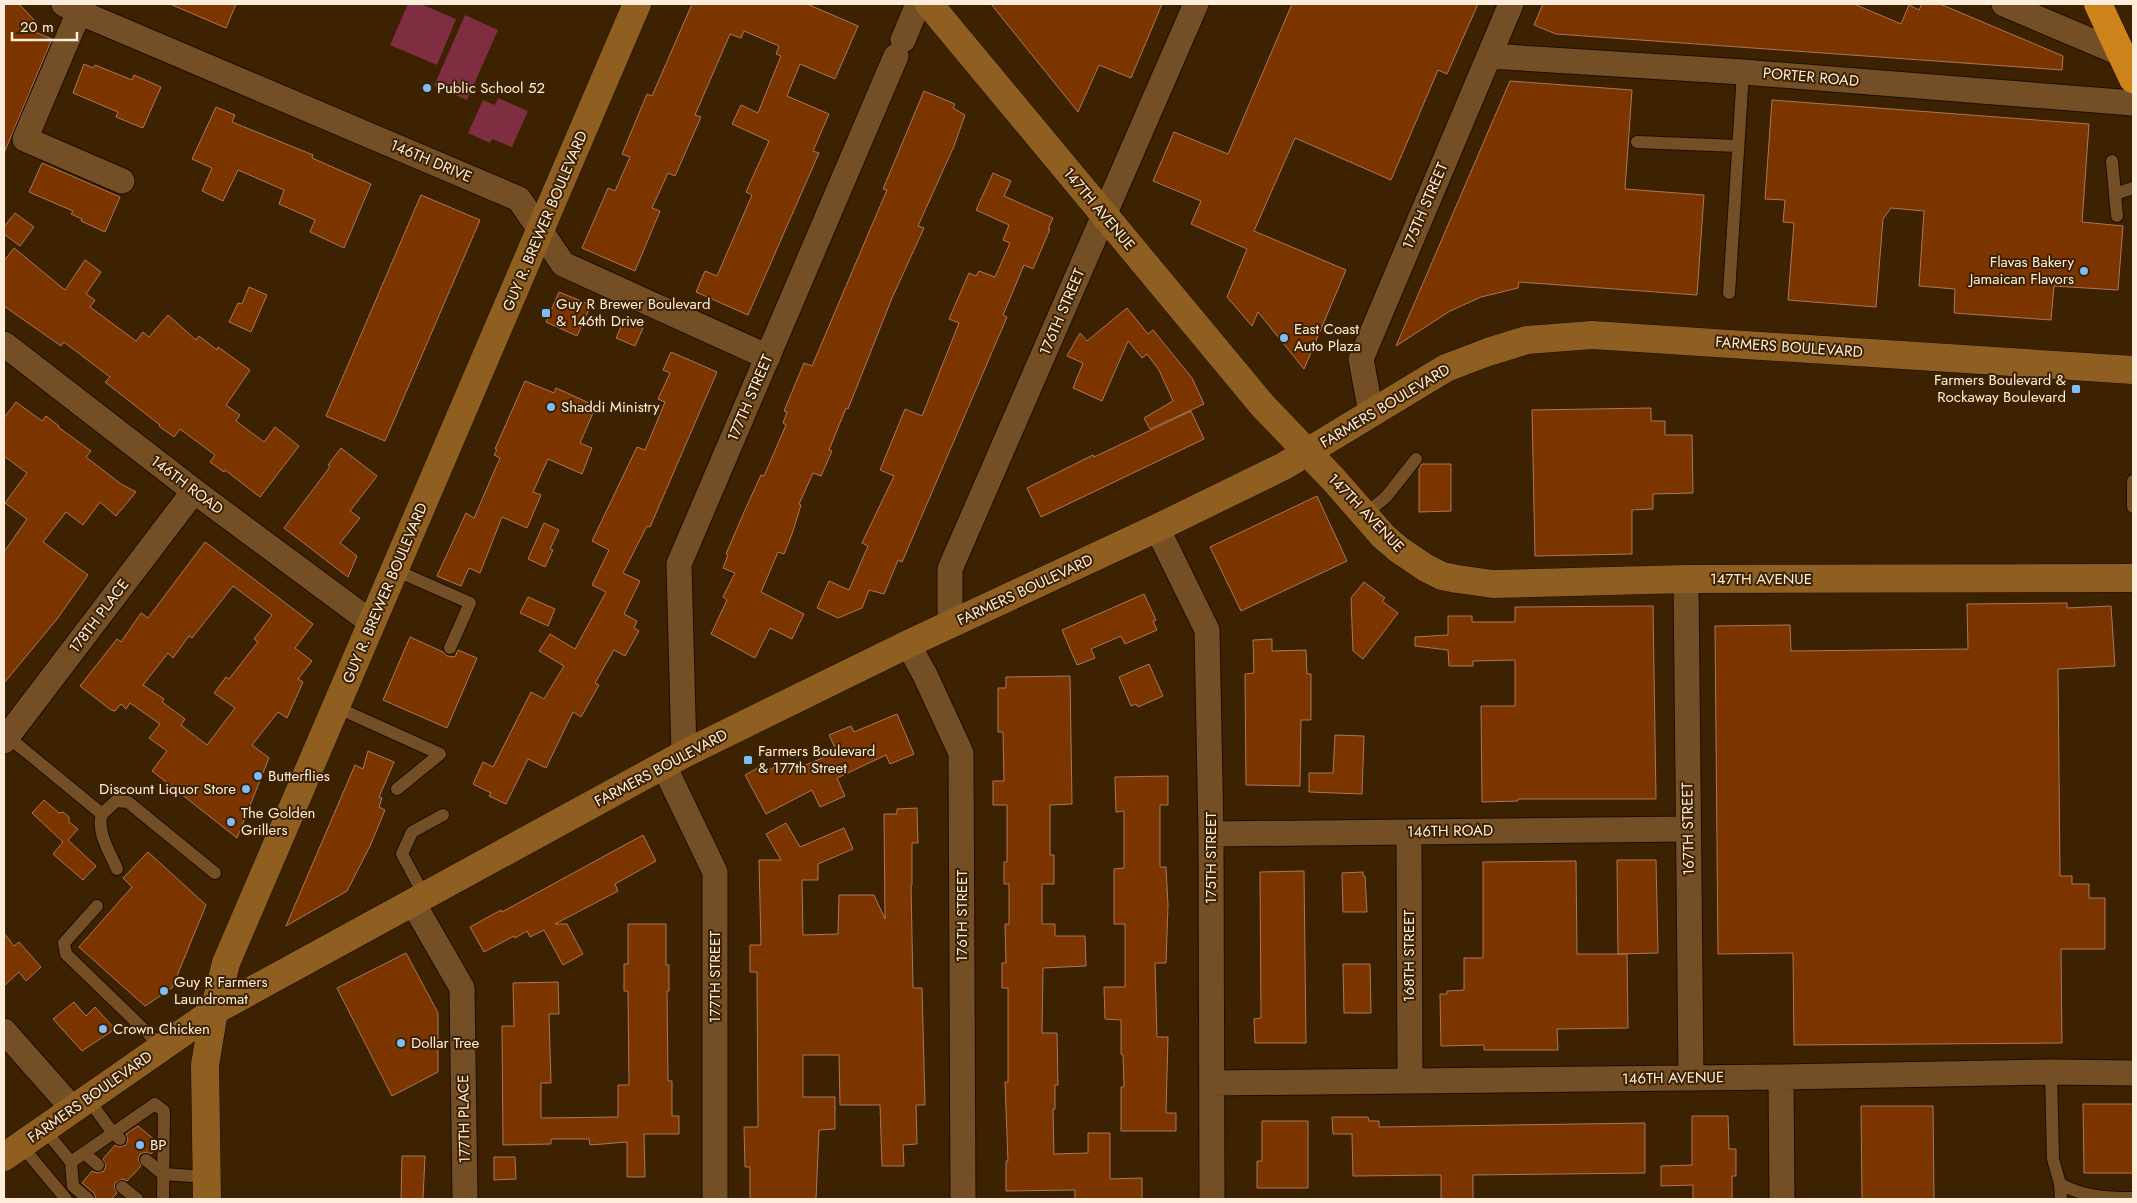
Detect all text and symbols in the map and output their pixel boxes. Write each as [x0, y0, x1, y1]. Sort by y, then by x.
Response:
scale bar [12, 10, 78, 42]
text: 20 m [20, 16, 54, 38]
street label: PORTER ROAD [1762, 62, 1860, 92]
place label: Public School 52 [437, 77, 545, 99]
marker: Public School 52 [421, 82, 433, 94]
street label: GUY R. BREWER BOULEVARD [497, 127, 593, 315]
street label: 146TH DRIVE [387, 134, 475, 188]
street label: 175TH STREET [1397, 159, 1453, 253]
street label: 147TH AVENUE [1058, 163, 1140, 255]
place label: Flavas Bakery Jamaican Flavors [1968, 251, 2074, 290]
street label: 176TH STREET [1034, 265, 1090, 359]
marker: Flavas Bakery Jamaican Flavors [2078, 265, 2090, 277]
place label: Guy R Brewer Boulevard & 146th Drive [556, 293, 711, 332]
marker: Guy R Brewer Boulevard & 146th Drive [540, 307, 552, 319]
place label: East Coast Auto Plaza [1294, 318, 1361, 357]
street label: FARMERS BOULEVARD [1715, 331, 1863, 363]
marker: East Coast Auto Plaza [1278, 332, 1290, 344]
street label: 177TH STREET [722, 351, 778, 445]
street label: FARMERS BOULEVARD [1316, 359, 1454, 453]
place label: Farmers Boulevard & Rockaway Boulevard [1934, 369, 2066, 408]
marker: Farmers Boulevard & Rockaway Boulevard [2070, 383, 2082, 395]
place label: Shaddi Ministry [561, 396, 660, 418]
marker: Shaddi Ministry [545, 401, 557, 413]
street label: 146TH ROAD [146, 450, 228, 520]
street label: 147TH AVENUE [1323, 469, 1409, 557]
street label: GUY R. BREWER BOULEVARD [337, 499, 433, 687]
street label: FARMERS BOULEVARD [953, 549, 1097, 631]
street label: 147TH AVENUE [1710, 568, 1812, 590]
street label: 178TH PLACE [64, 574, 134, 658]
street label: FARMERS BOULEVARD [591, 724, 731, 812]
place label: Farmers Boulevard & 177th Street [758, 740, 875, 779]
marker: Farmers Boulevard & 177th Street [742, 754, 754, 766]
place label: Butterflies [268, 765, 330, 787]
marker: Butterflies [252, 770, 264, 782]
place label: Discount Liquor Store [99, 778, 236, 800]
street label: 167TH STREET [1676, 782, 1700, 876]
marker: Discount Liquor Store [240, 783, 252, 795]
place label: The Golden Grillers [241, 802, 316, 841]
street label: 175TH STREET [1200, 812, 1222, 904]
marker: The Golden Grillers [225, 816, 237, 828]
street label: 146TH ROAD [1407, 819, 1493, 843]
street label: 176TH STREET [951, 870, 973, 962]
street label: 168TH STREET [1398, 910, 1420, 1002]
street label: 177TH STREET [704, 931, 726, 1023]
place label: Guy R Farmers Laundromat [174, 971, 268, 1010]
marker: Guy R Farmers Laundromat [158, 985, 170, 997]
place label: Crown Chicken [113, 1018, 210, 1040]
marker: Crown Chicken [97, 1023, 109, 1035]
place label: Dollar Tree [411, 1032, 480, 1054]
marker: Dollar Tree [395, 1037, 407, 1049]
street label: FARMERS BOULEVARD [23, 1046, 157, 1148]
street label: 146TH AVENUE [1622, 1066, 1724, 1090]
street label: 177TH PLACE [452, 1074, 476, 1164]
place label: BP [150, 1134, 167, 1156]
marker: BP [134, 1139, 146, 1151]

